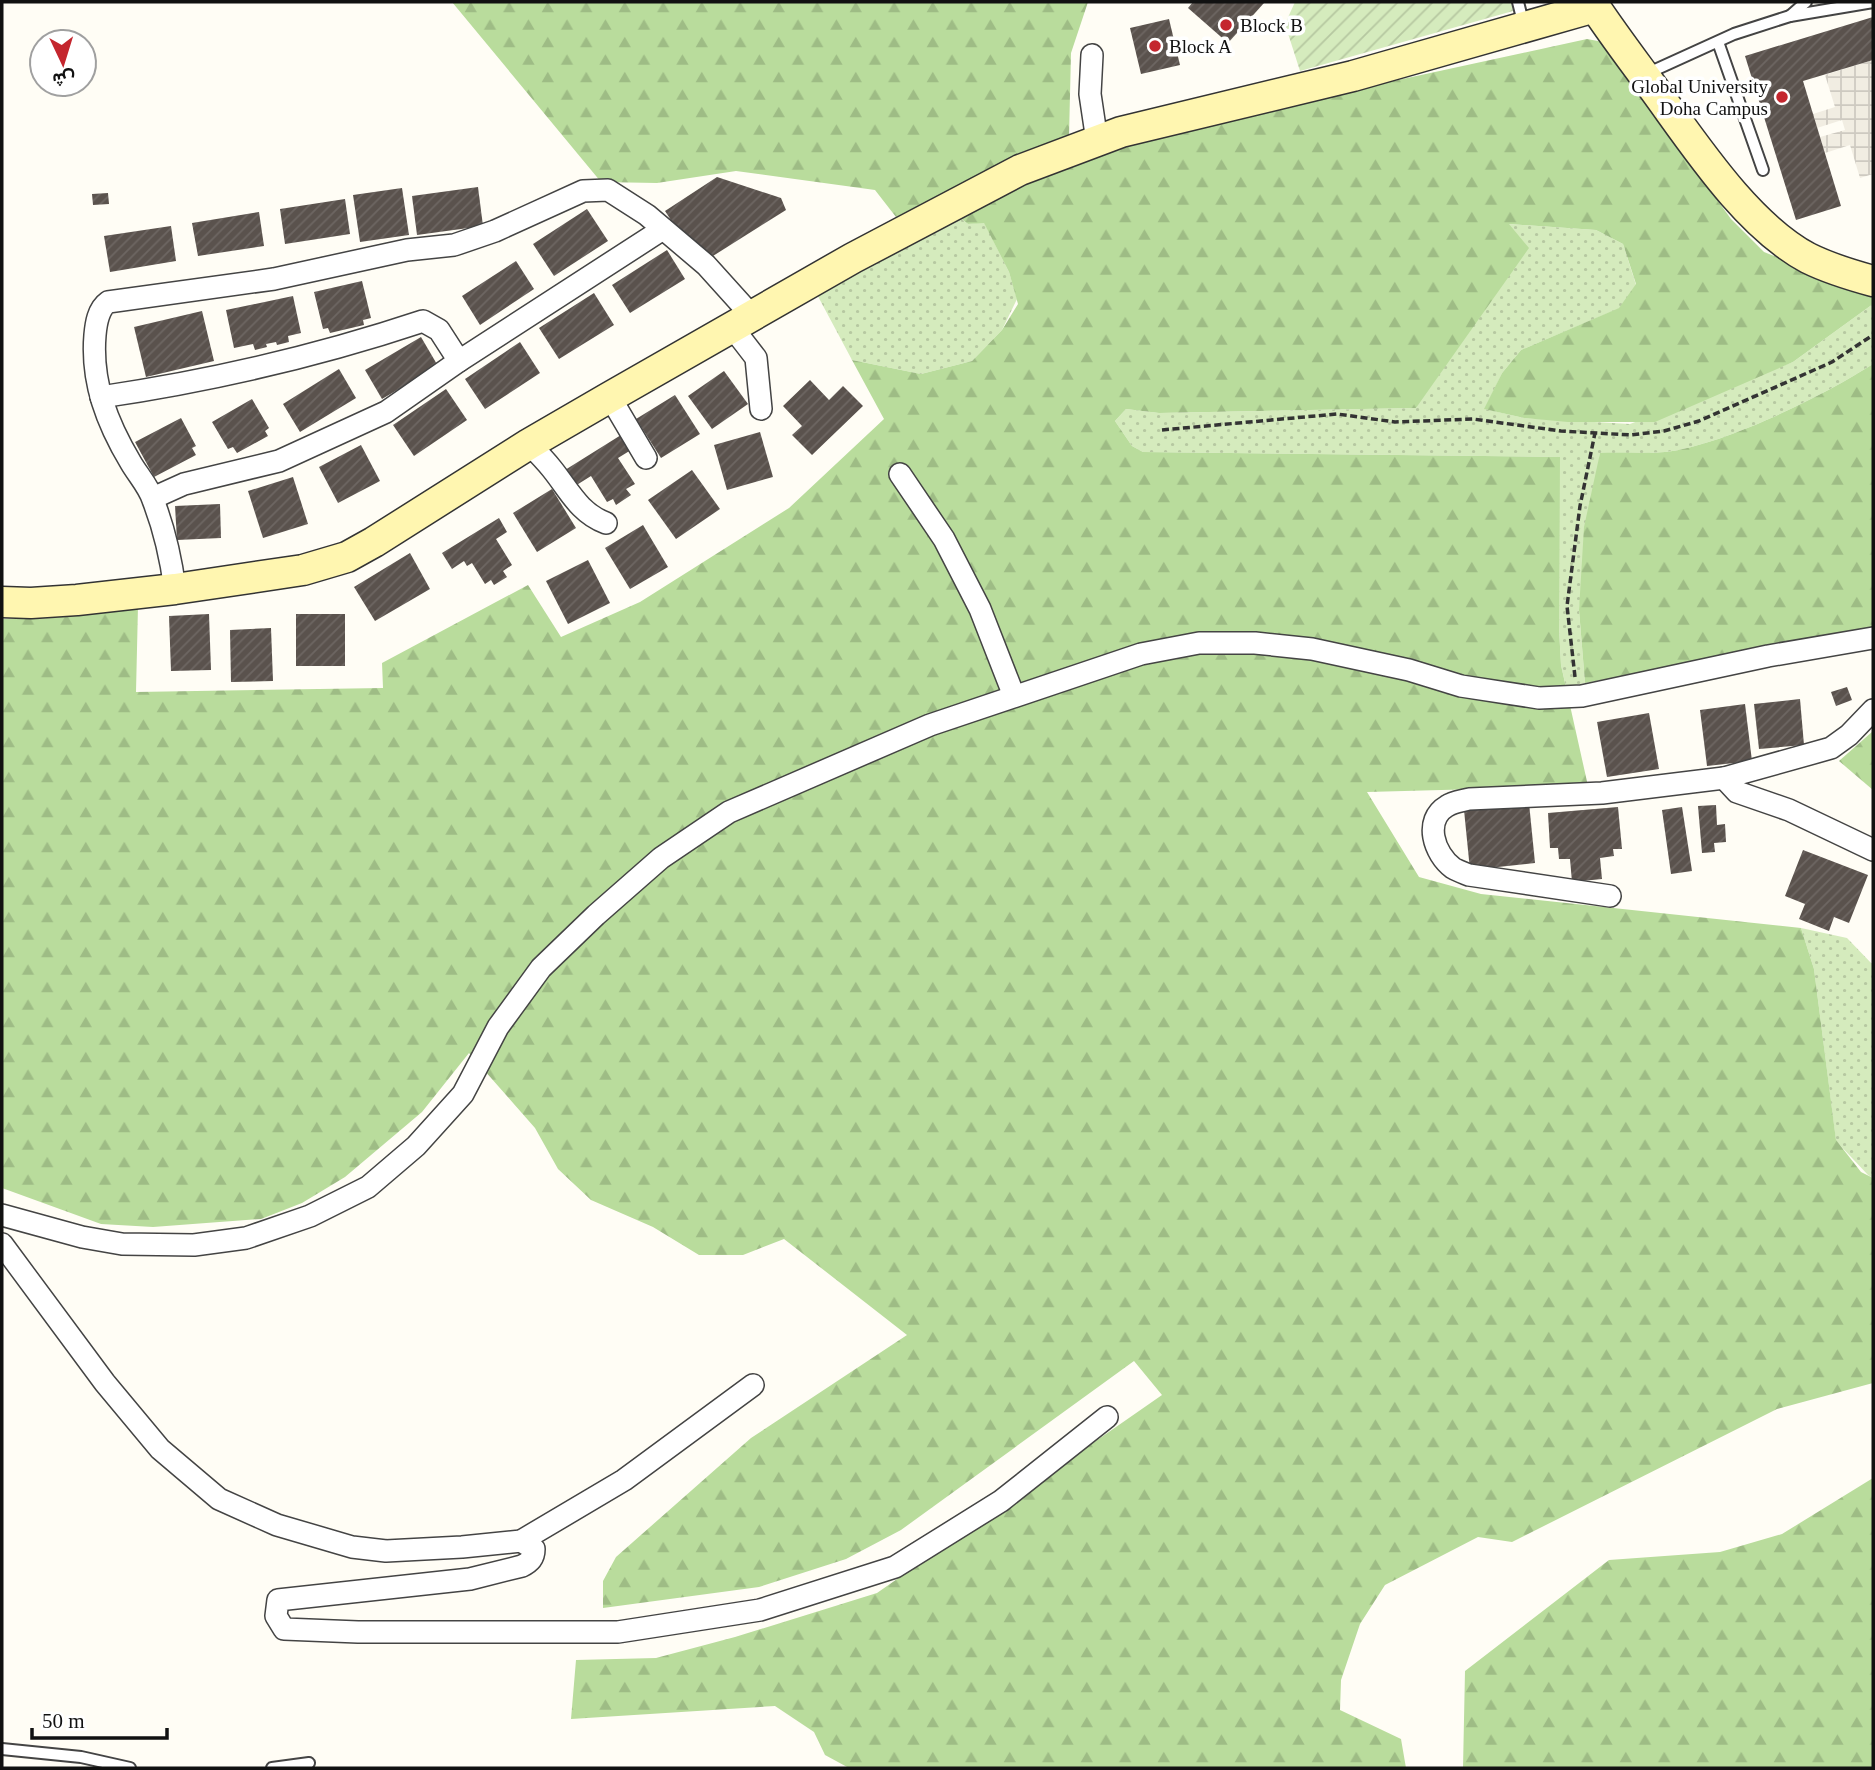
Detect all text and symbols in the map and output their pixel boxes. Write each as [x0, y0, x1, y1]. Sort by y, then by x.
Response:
place label: Block B [1240, 15, 1303, 36]
marker: Block B [1218, 17, 1234, 33]
north arrow [28, 28, 98, 98]
place label: Block A [1169, 36, 1232, 57]
marker: Block A [1147, 38, 1163, 54]
text: ش [52, 67, 76, 91]
place label: Global University Doha Campus [1631, 76, 1768, 119]
marker: Global University Doha Campus [1774, 89, 1790, 105]
scale bar [32, 1696, 166, 1740]
text: 50 m [42, 1709, 85, 1733]

